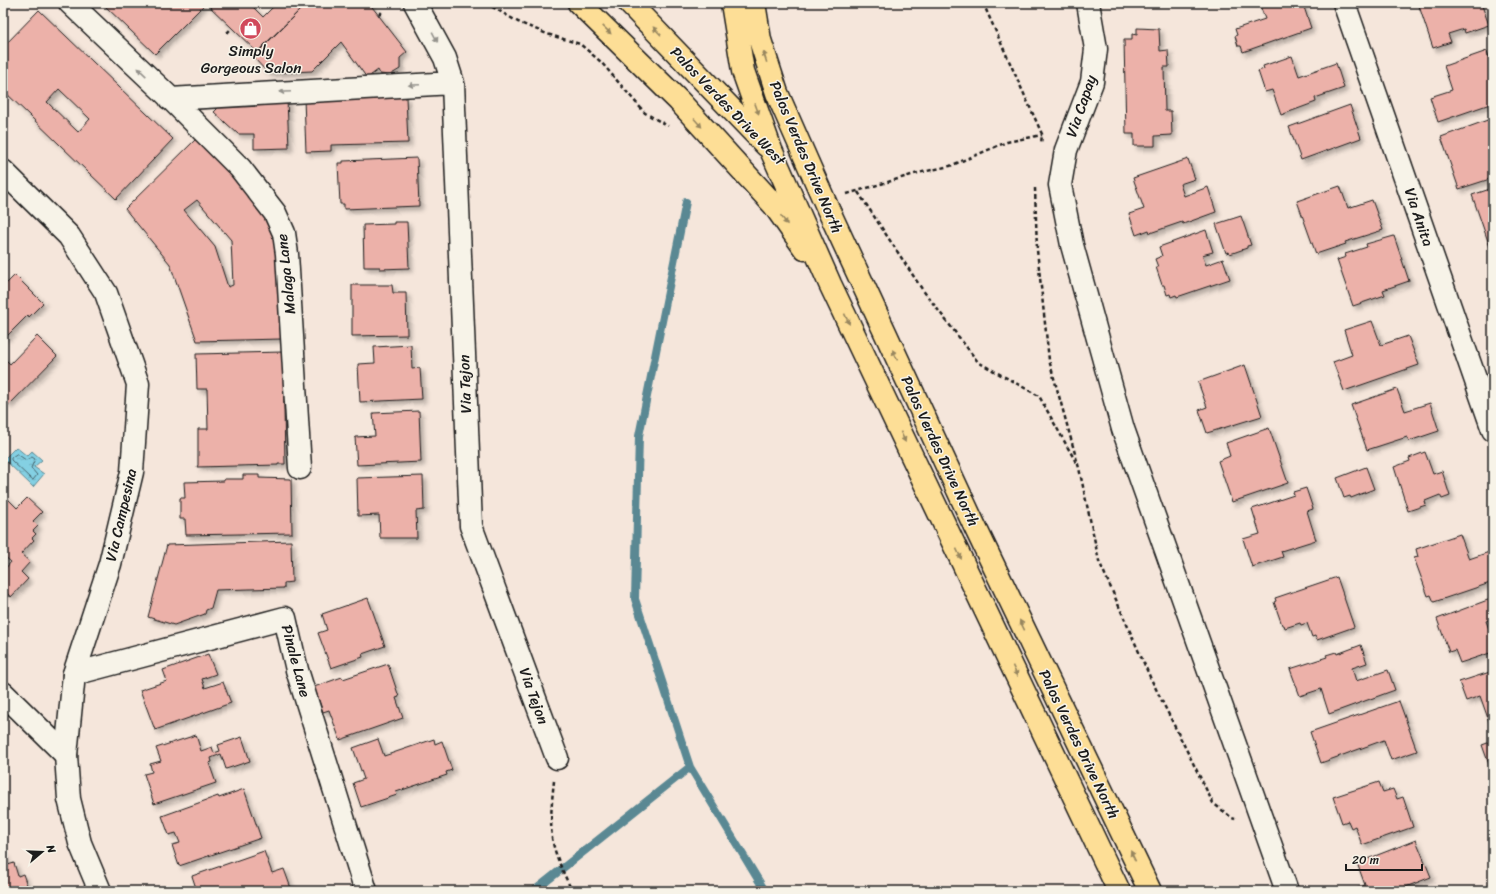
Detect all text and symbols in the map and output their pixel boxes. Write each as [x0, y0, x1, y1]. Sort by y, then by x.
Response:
shop icon: Simply Gorgeous Salon [238, 15, 264, 41]
one-way arrow [602, 25, 612, 35]
one-way arrow [652, 26, 661, 36]
one-way arrow [431, 31, 438, 43]
place label: Simply Gorgeous Salon [201, 38, 301, 81]
street label: Palos Verdes Drive West [664, 40, 793, 172]
one-way arrow [762, 50, 768, 62]
one-way arrow [137, 67, 147, 76]
street label: Via Capay [1058, 71, 1104, 141]
street label: Palos Verdes Drive North [762, 77, 850, 238]
one-way arrow [407, 82, 420, 88]
one-way arrow [279, 89, 291, 96]
one-way arrow [754, 103, 760, 115]
one-way arrow [694, 118, 703, 128]
street label: Via Anita [1397, 184, 1441, 250]
one-way arrow [780, 215, 788, 225]
street label: Malaga Lane [269, 232, 303, 316]
one-way arrow [844, 313, 850, 325]
one-way arrow [892, 350, 898, 361]
street label: Via Tejon [451, 354, 479, 414]
street label: Palos Verdes Drive North [894, 371, 986, 531]
one-way arrow [900, 431, 906, 442]
street label: Via Campesina [98, 466, 144, 564]
one-way arrow [956, 548, 962, 560]
one-way arrow [1019, 619, 1025, 630]
street label: Pinale Lane [274, 622, 318, 701]
street label: Via Tejon [512, 664, 556, 728]
street label: Palos Verdes Drive North [1031, 665, 1127, 823]
one-way arrow [1012, 666, 1018, 677]
north arrow [22, 832, 62, 872]
text: N [40, 841, 61, 856]
scale bar [1346, 846, 1422, 872]
text: 20 m [1352, 849, 1379, 871]
one-way arrow [1130, 850, 1136, 861]

